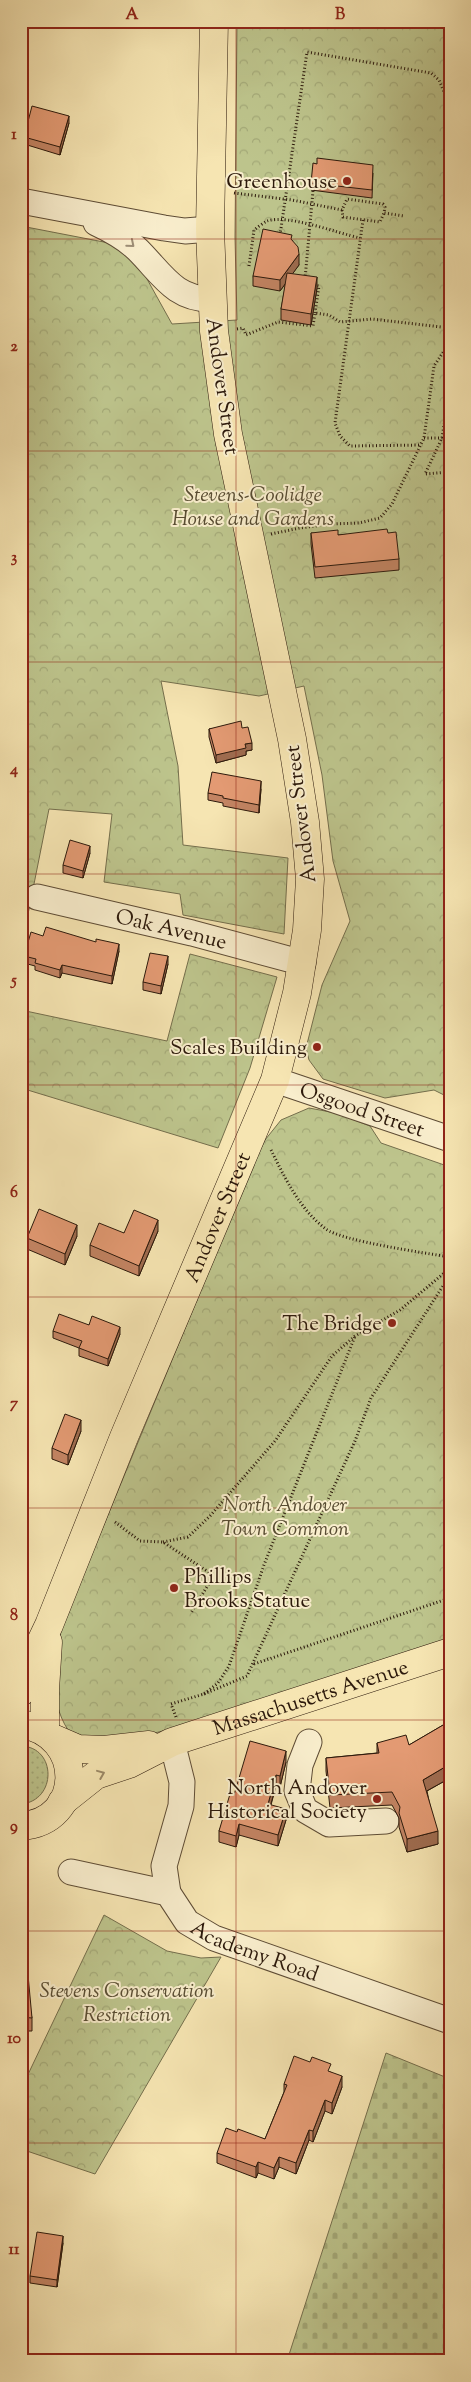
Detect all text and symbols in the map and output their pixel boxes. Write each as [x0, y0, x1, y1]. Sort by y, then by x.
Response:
text: A [126, 4, 139, 27]
text: B [335, 4, 345, 27]
text: 1 [11, 124, 17, 147]
place label: Greenhouse [226, 168, 337, 198]
marker: Greenhouse [341, 175, 353, 187]
one-way arrow [125, 239, 134, 247]
street label: Andover Street [197, 316, 246, 457]
text: 2 [10, 336, 18, 359]
park label: Stevens-Coolidge House and Gardens [172, 481, 334, 535]
text: 3 [11, 547, 18, 570]
street label: Andover Street [279, 743, 325, 884]
text: 4 [9, 759, 18, 782]
street label: Oak Avenue [112, 903, 230, 959]
text: 5 [9, 970, 17, 993]
place label: Scales Building [170, 1034, 307, 1064]
marker: Scales Building [311, 1041, 323, 1053]
street label: Osgood Street [295, 1076, 428, 1146]
street label: Andover Street [178, 1148, 260, 1288]
text: 6 [10, 1182, 18, 1205]
place label: The Bridge [282, 1310, 382, 1340]
marker: The Bridge [386, 1317, 398, 1329]
text: 7 [10, 1393, 19, 1416]
park label: North Andover Town Common [221, 1491, 349, 1545]
place label: Phillips Brooks Statue [184, 1563, 310, 1617]
marker: Phillips Brooks Statue [168, 1582, 180, 1594]
text: 8 [10, 1605, 18, 1628]
street label: Massachusetts Avenue [209, 1653, 413, 1745]
one-way arrow [96, 1769, 105, 1780]
place label: North Andover Historical Society [208, 1774, 368, 1828]
marker: North Andover Historical Society [371, 1793, 383, 1805]
text: 9 [10, 1816, 18, 1839]
street label: Academy Road [184, 1914, 323, 1991]
park label: Stevens Conservation Restriction [40, 1977, 214, 2031]
text: 10 [7, 2028, 21, 2051]
text: 11 [9, 2239, 20, 2262]

